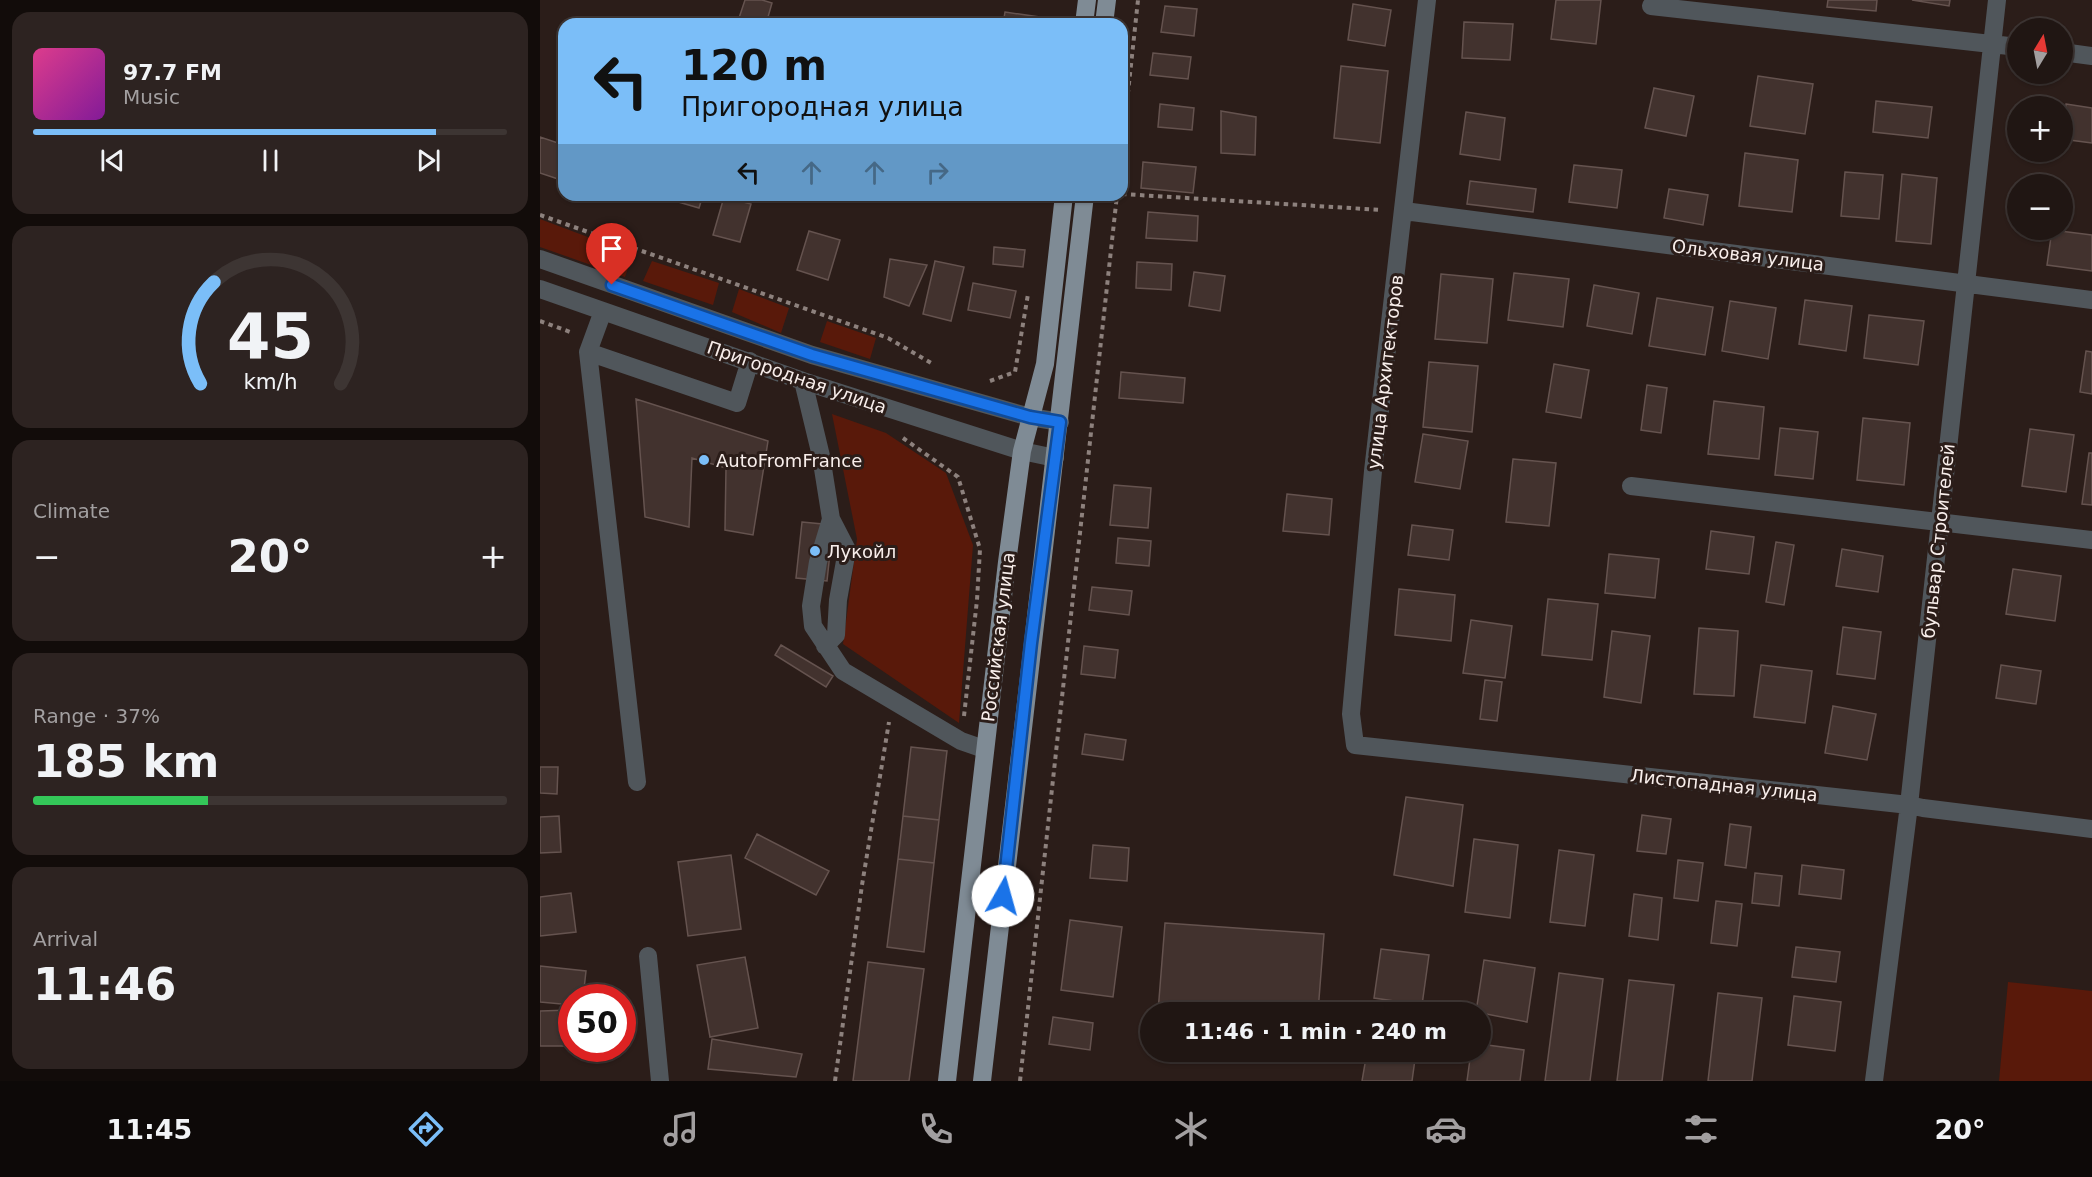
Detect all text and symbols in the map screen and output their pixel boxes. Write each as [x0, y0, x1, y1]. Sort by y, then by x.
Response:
north arrow [2007, 18, 2073, 84]
map controls [2007, 18, 2073, 240]
text: 120 m [681, 41, 827, 90]
icon: left [582, 42, 660, 120]
text: 97.7 FM [123, 60, 222, 85]
text: Music [123, 85, 180, 109]
text: Пригородная улица [681, 91, 964, 122]
button: + [2007, 96, 2073, 162]
icon: previous [96, 144, 129, 177]
icon: pause [254, 144, 287, 177]
icon: next [412, 144, 445, 177]
icon: left [732, 156, 765, 189]
icon: ahead [795, 156, 828, 189]
icon: ahead [858, 156, 891, 189]
icon: right [921, 156, 954, 189]
button: − [2007, 174, 2073, 240]
pin [586, 223, 637, 285]
icon: arrive [595, 232, 628, 265]
street label: Ольховая улица [1671, 235, 1825, 275]
street label: улица Архитекторов [1363, 273, 1407, 471]
text: 45 [227, 300, 313, 373]
street label: Пригородная улица [704, 336, 890, 418]
text: km/h [243, 369, 297, 394]
street label: бульвар Строителей [1917, 443, 1959, 639]
place label: AutoFromFrance [716, 450, 862, 471]
marker: AutoFromFrance [697, 453, 711, 467]
text: Climate [33, 499, 110, 523]
text: 20° [227, 530, 313, 583]
text: − [33, 537, 61, 576]
text: + [479, 537, 507, 576]
place label: Лукойл [827, 541, 896, 562]
marker: Лукойл [808, 544, 822, 558]
street label: Российская улица [977, 551, 1019, 723]
text: Range · 37% [33, 704, 160, 728]
text: 185 km [33, 735, 219, 788]
street label: Листопадная улица [1629, 765, 1819, 805]
position arrow [971, 864, 1035, 928]
text: Arrival [33, 927, 98, 951]
text: 11:46 [33, 958, 176, 1011]
speed limit sign: 50 [558, 984, 636, 1062]
text: 11:46 · 1 min · 240 m [1184, 1019, 1447, 1044]
icon: directions [405, 1108, 447, 1150]
icon: music [660, 1108, 702, 1150]
icon: phone [915, 1108, 957, 1150]
icon: climate [1170, 1108, 1212, 1150]
icon: car [1425, 1108, 1467, 1150]
icon: filters [1680, 1108, 1722, 1150]
text: 11:45 [106, 1114, 192, 1145]
text: 20° [1934, 1114, 1985, 1145]

